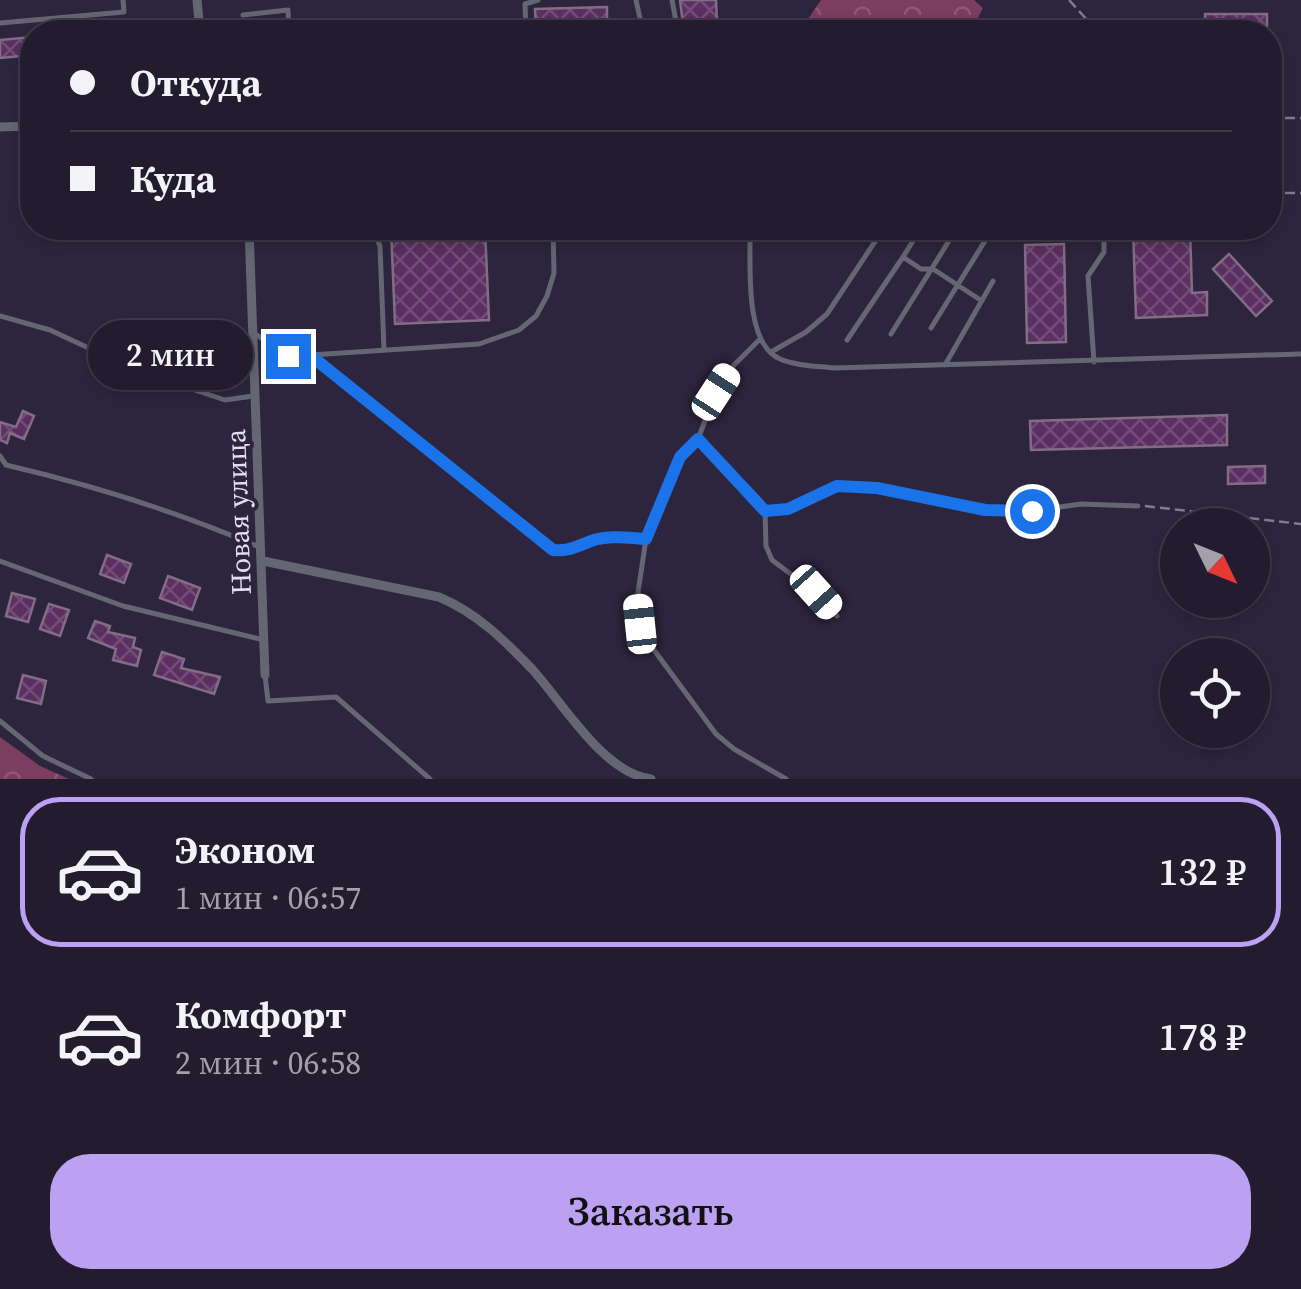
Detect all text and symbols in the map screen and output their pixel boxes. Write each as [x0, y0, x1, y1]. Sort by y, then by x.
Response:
text: Откуда [130, 57, 262, 109]
text: Куда [130, 153, 216, 205]
callout: 2 мин [88, 321, 253, 391]
text: 2 мин [126, 333, 215, 377]
route end [266, 334, 311, 379]
car [687, 359, 745, 425]
street label: Новая улица [216, 428, 260, 596]
route start [1010, 489, 1055, 534]
north arrow [1160, 508, 1270, 618]
map controls [1160, 508, 1270, 748]
car [785, 560, 847, 624]
car [622, 593, 658, 655]
button: locate [1160, 638, 1270, 748]
text: Эконом [175, 824, 315, 876]
icon: car [55, 827, 145, 917]
text: 132 ₽ [1158, 846, 1246, 898]
text: 1 мин · 06:57 [175, 876, 361, 920]
text: Комфорт [175, 989, 346, 1041]
icon: car [55, 992, 145, 1082]
text: 178 ₽ [1158, 1011, 1246, 1063]
text: 2 мин · 06:58 [175, 1041, 361, 1085]
button: Заказать [50, 1154, 1251, 1269]

